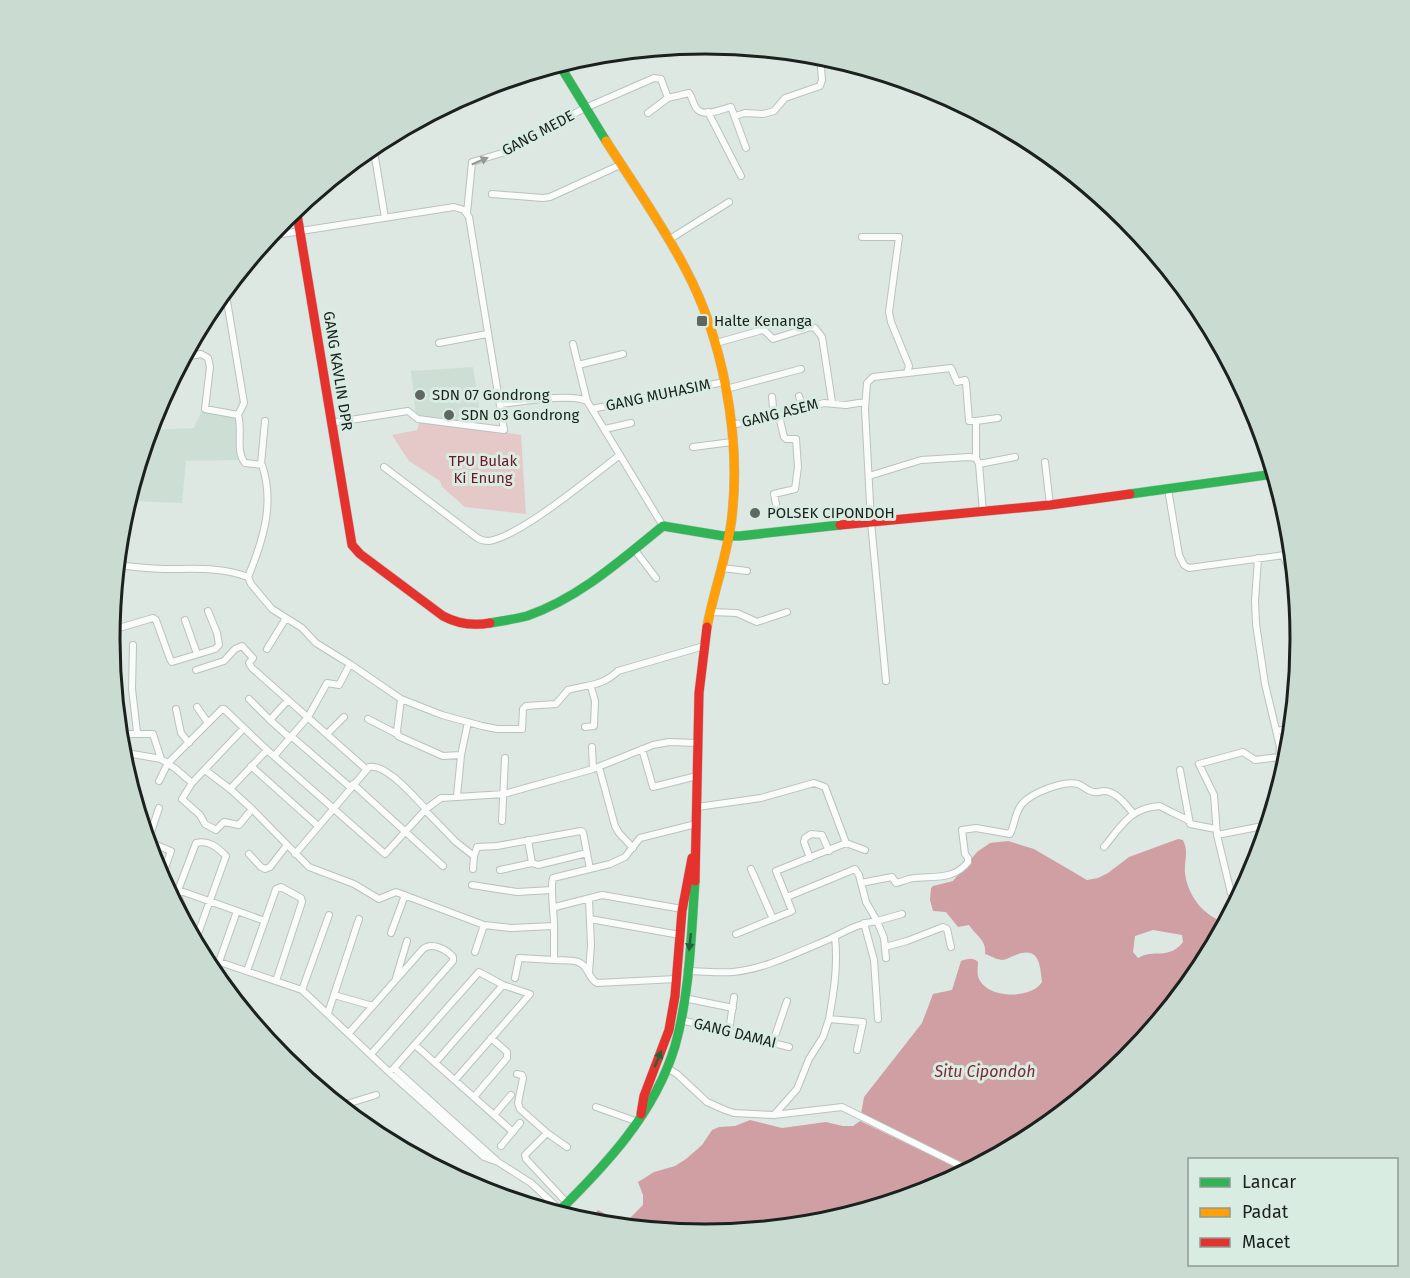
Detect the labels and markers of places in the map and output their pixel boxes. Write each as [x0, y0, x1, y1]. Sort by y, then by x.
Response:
place label: Halte Kenanga [714, 312, 812, 330]
marker: Halte Kenanga [695, 314, 709, 328]
place label: SDN 07 Gondrong [432, 386, 550, 404]
marker: SDN 07 Gondrong [413, 388, 427, 402]
place label: SDN 03 Gondrong [461, 406, 580, 424]
marker: SDN 03 Gondrong [442, 408, 456, 422]
place label: POLSEK CIPONDOH [767, 504, 895, 522]
marker: POLSEK CIPONDOH [748, 506, 762, 520]

